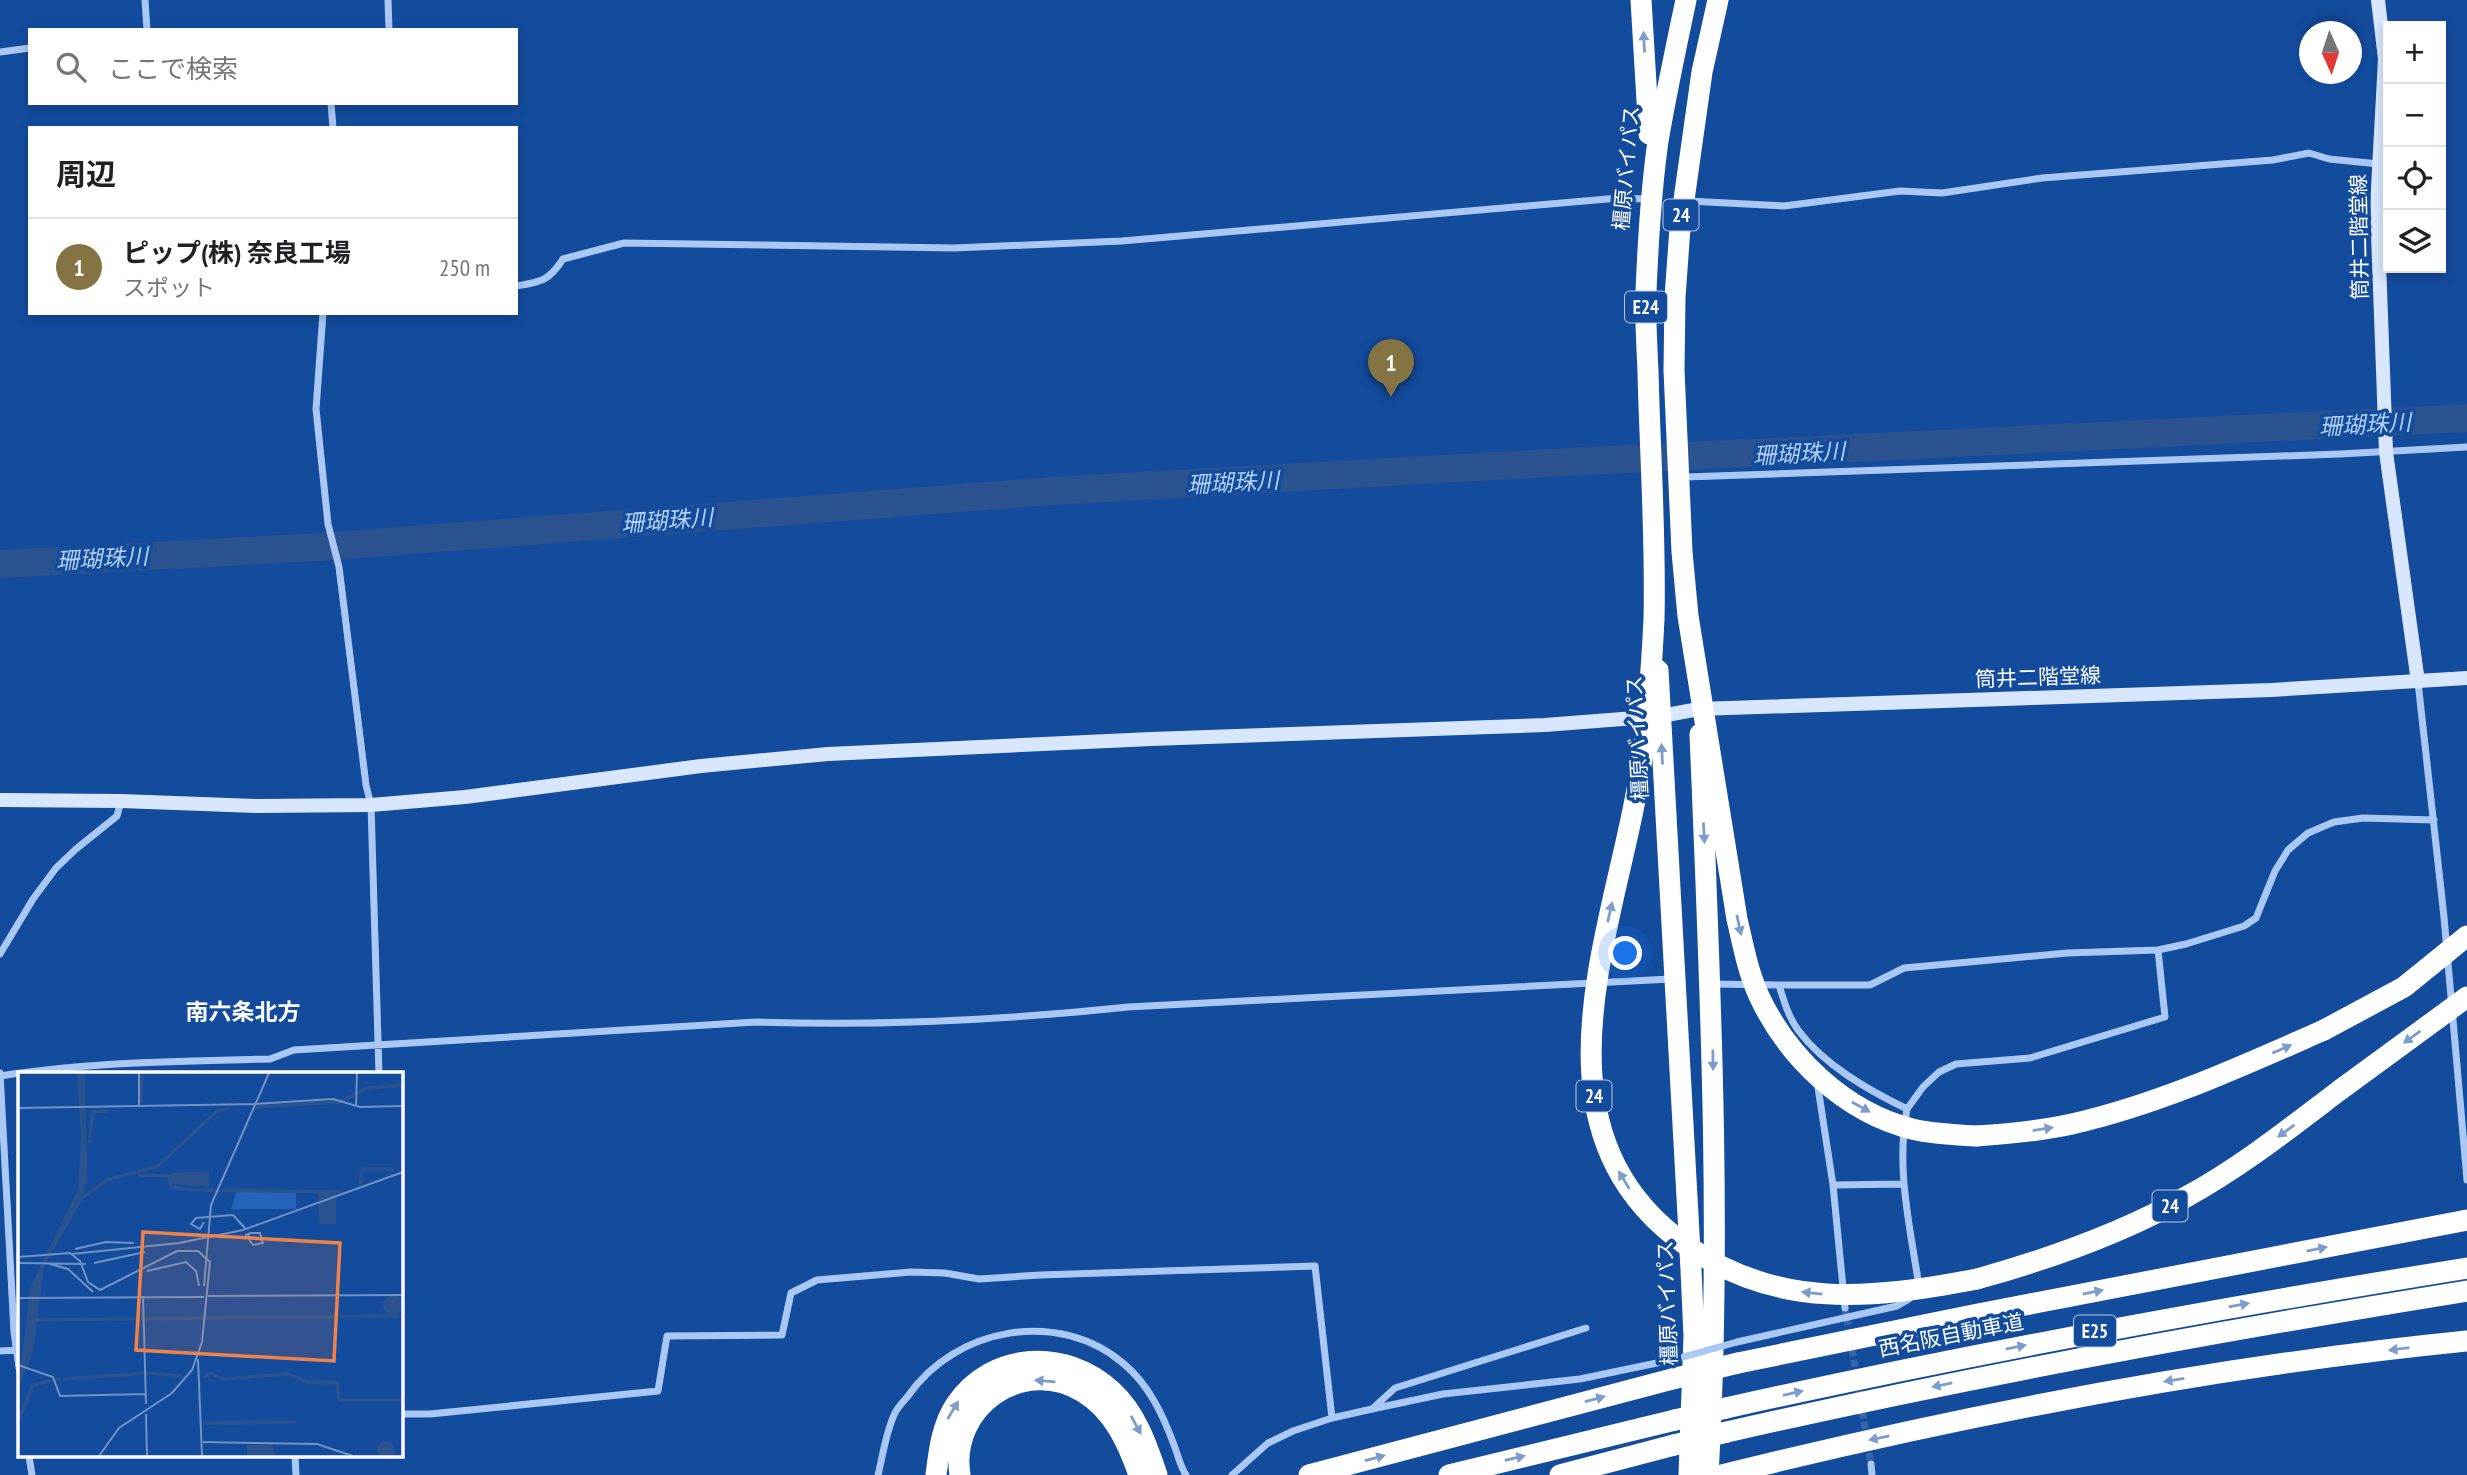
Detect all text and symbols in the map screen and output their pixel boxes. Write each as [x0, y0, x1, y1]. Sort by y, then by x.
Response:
north arrow [2299, 21, 2362, 84]
map controls [2383, 21, 2446, 273]
button: + [2383, 21, 2446, 84]
search box [28, 28, 518, 105]
one-way arrow [1638, 31, 1649, 53]
icon: search [52, 48, 90, 86]
text: ここで検索 [108, 52, 238, 85]
button: − [2383, 84, 2446, 147]
street label: 橿原バイパス [1607, 104, 1645, 232]
button: locate [2383, 147, 2446, 210]
text: 周辺 [56, 154, 116, 193]
street label: 筒井二階堂線 [2344, 174, 2374, 300]
road number: 24 [1664, 200, 1698, 230]
button: layers [2383, 210, 2446, 273]
text: ピップ(株) 奈良工場 [123, 236, 351, 269]
text: 1 [74, 253, 85, 282]
text: 250 m [439, 253, 490, 282]
text: スポット [123, 273, 215, 302]
road number: E24 [1625, 292, 1667, 322]
pin: 1 [1368, 339, 1414, 397]
water label: 珊瑚珠川 [2318, 407, 2415, 441]
water label: 珊瑚珠川 [1752, 436, 1849, 470]
water label: 珊瑚珠川 [1186, 465, 1283, 499]
water label: 珊瑚珠川 [620, 502, 717, 538]
water label: 珊瑚珠川 [55, 541, 152, 575]
street label: 筒井二階堂線 [1975, 661, 2101, 693]
street label: 橿原バイパス [1620, 675, 1654, 801]
one-way arrow [1657, 743, 1668, 765]
one-way arrow [1699, 822, 1710, 844]
one-way arrow [1605, 900, 1616, 922]
one-way arrow [1733, 914, 1744, 936]
your location [1608, 936, 1642, 970]
district label: 南六条北方 [186, 997, 301, 1026]
one-way arrow [2403, 1030, 2421, 1044]
one-way arrow [2271, 1043, 2292, 1054]
one-way arrow [1707, 1049, 1718, 1071]
inset map [18, 1072, 402, 1458]
road number: 24 [1576, 1080, 1612, 1112]
one-way arrow [1852, 1101, 1871, 1113]
one-way arrow [2032, 1123, 2054, 1134]
one-way arrow [2277, 1124, 2295, 1138]
one-way arrow [1618, 1170, 1631, 1189]
road number: 24 [2152, 1190, 2188, 1222]
street label: 橿原バイパス [1651, 1240, 1683, 1366]
one-way arrow [2306, 1244, 2328, 1255]
one-way arrow [2082, 1286, 2104, 1297]
one-way arrow [1801, 1288, 1823, 1299]
one-way arrow [2229, 1300, 2251, 1311]
street label: 西名阪自動車道 [1876, 1308, 2026, 1362]
road number: E25 [2074, 1316, 2116, 1346]
one-way arrow [2005, 1341, 2027, 1352]
one-way arrow [2388, 1343, 2410, 1354]
one-way arrow [1034, 1375, 1056, 1386]
one-way arrow [2163, 1375, 2185, 1386]
one-way arrow [1931, 1379, 1953, 1390]
one-way arrow [1782, 1387, 1804, 1398]
one-way arrow [1585, 1394, 1606, 1404]
one-way arrow [947, 1400, 960, 1419]
one-way arrow [1131, 1415, 1142, 1435]
one-way arrow [1868, 1433, 1890, 1444]
one-way arrow [1365, 1452, 1386, 1462]
one-way arrow [1504, 1452, 1526, 1463]

